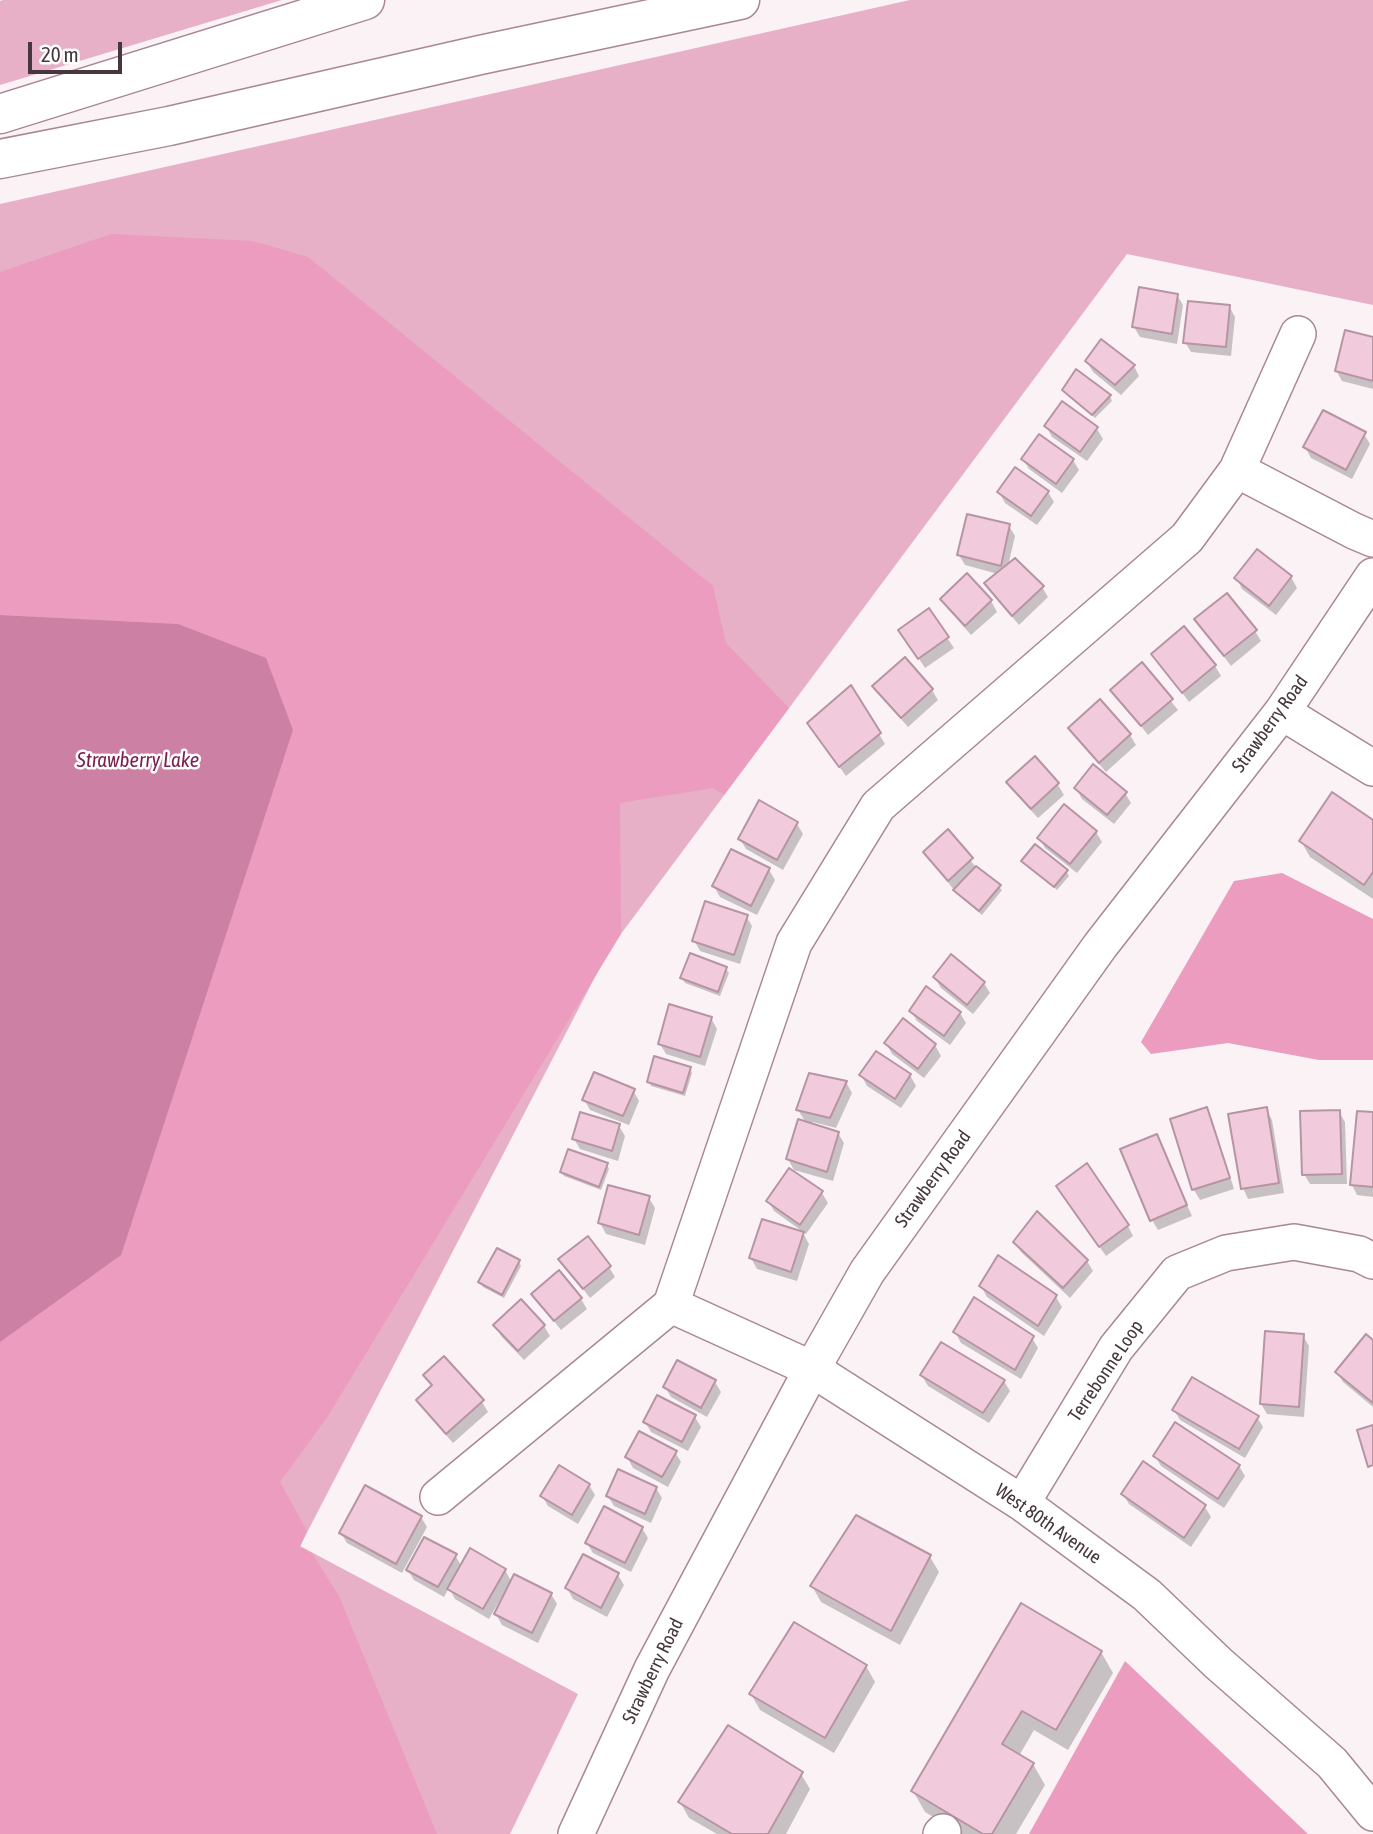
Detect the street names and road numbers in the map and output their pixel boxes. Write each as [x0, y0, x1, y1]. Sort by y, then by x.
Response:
street label: Strawberry Road [1227, 671, 1313, 777]
street label: Strawberry Road [890, 1126, 976, 1232]
street label: Terrebonne Loop [1064, 1316, 1148, 1426]
street label: West 80th Avenue [991, 1479, 1105, 1569]
street label: Strawberry Road [618, 1615, 688, 1727]

